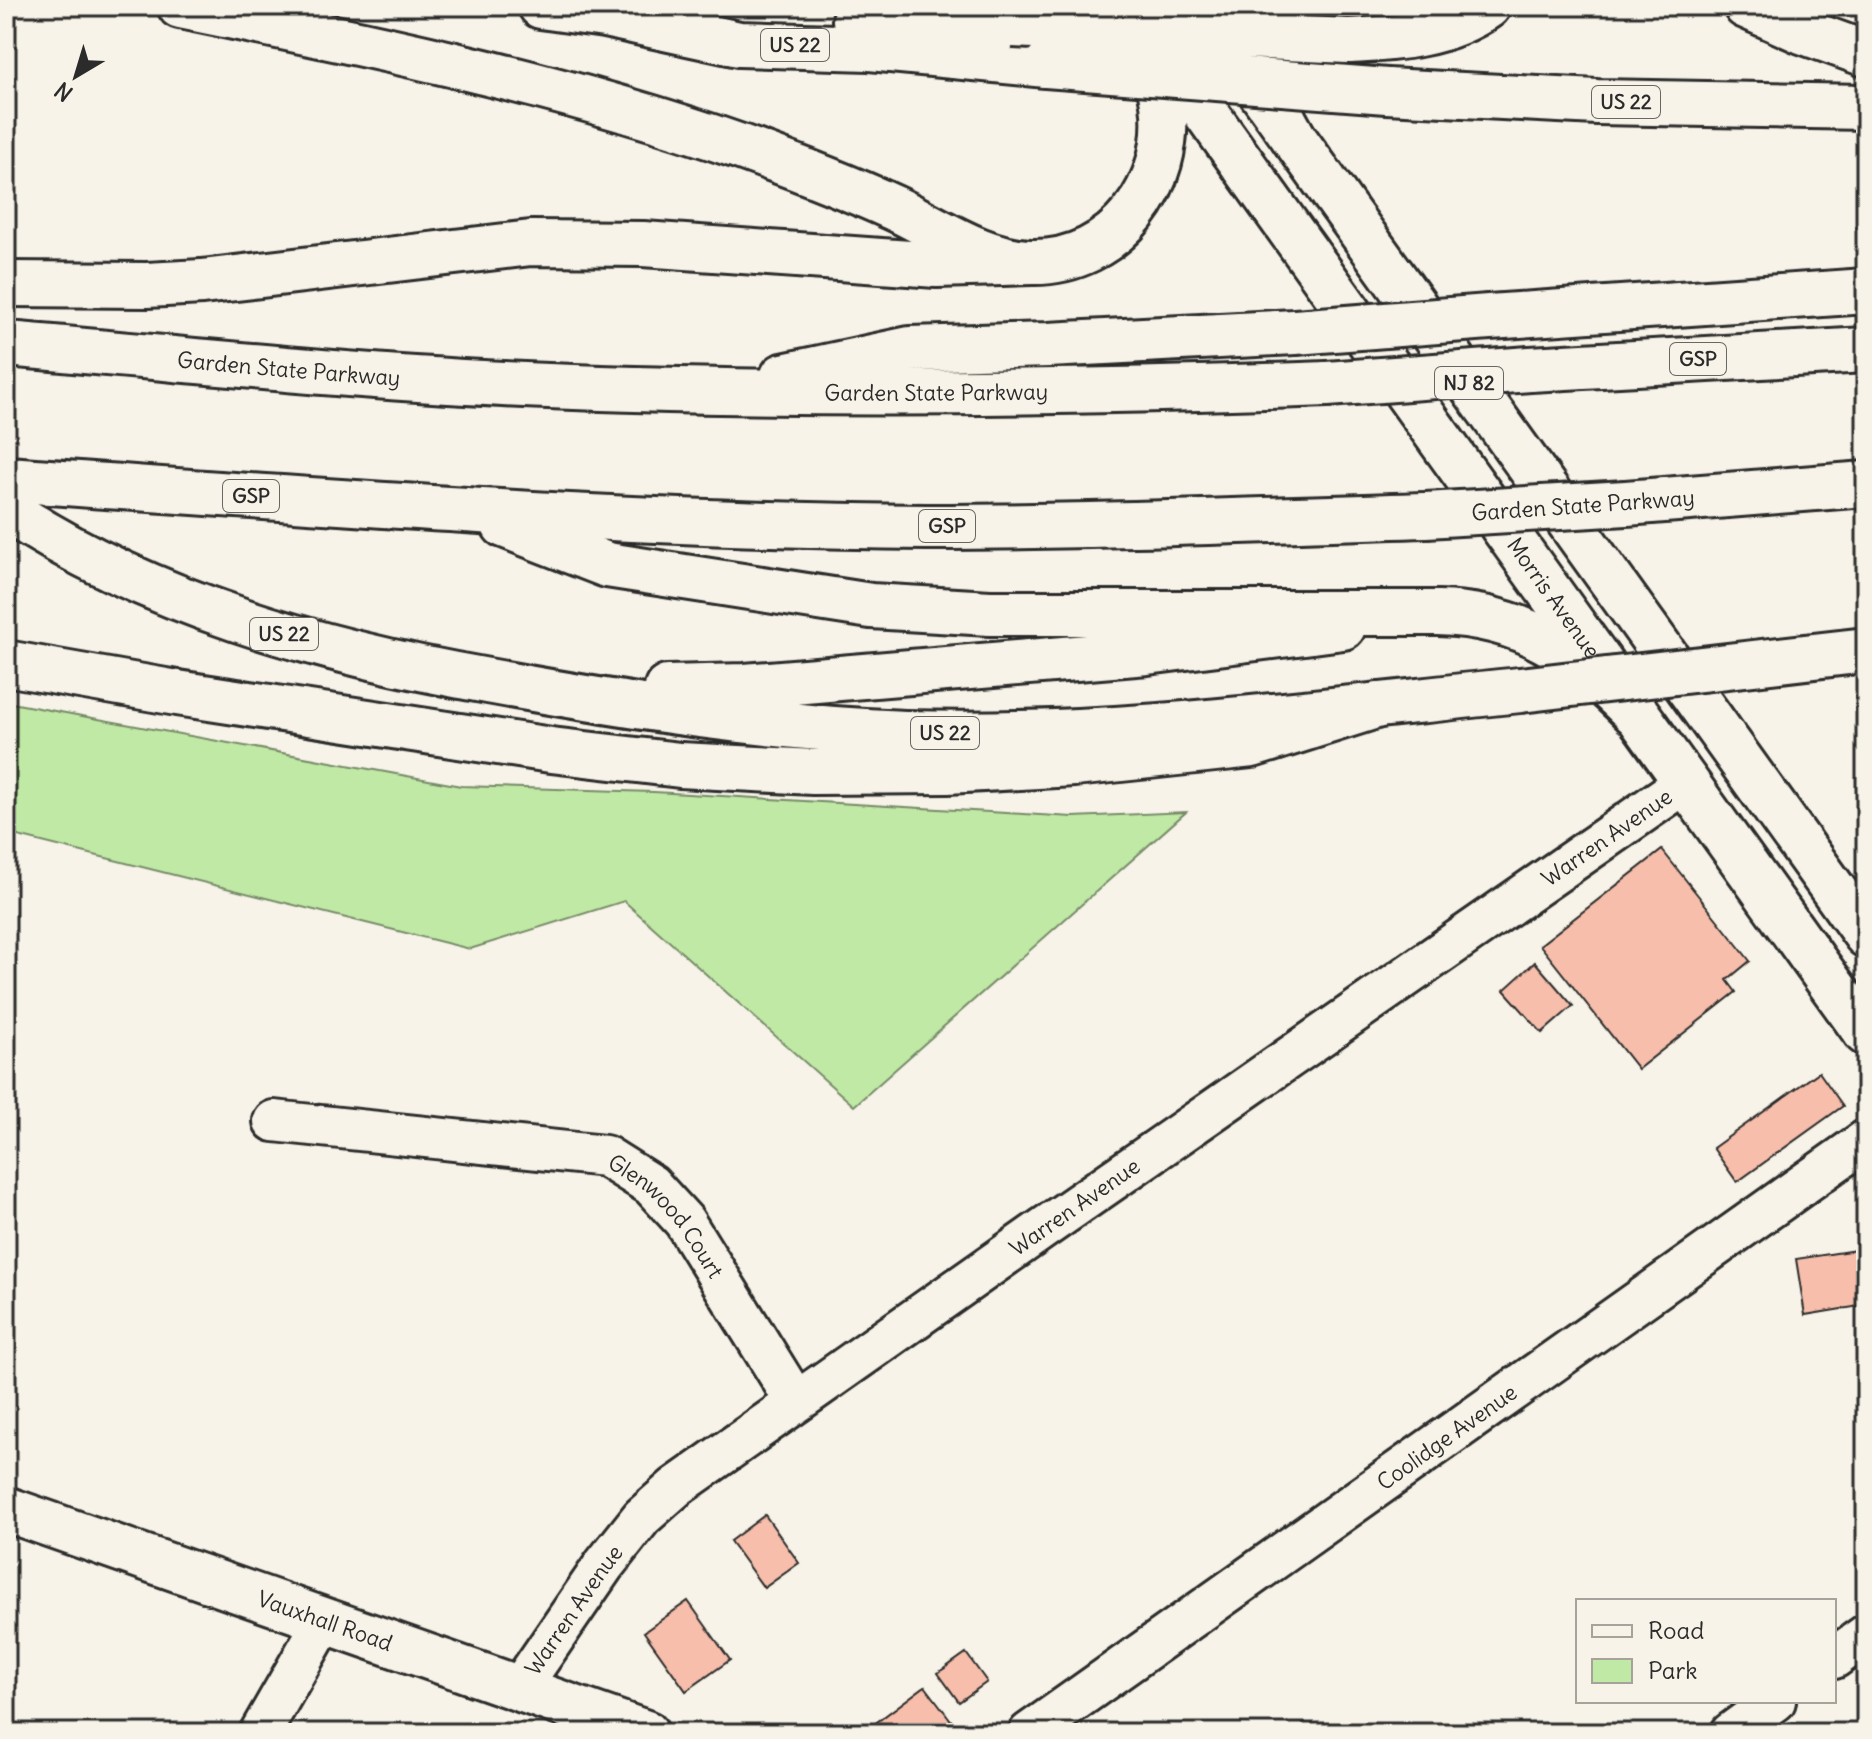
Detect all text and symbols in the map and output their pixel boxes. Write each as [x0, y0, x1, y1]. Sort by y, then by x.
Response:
road number: US 22 [761, 29, 829, 61]
north arrow [36, 36, 116, 116]
text: N [49, 76, 78, 107]
road number: US 22 [1592, 86, 1660, 118]
road number: GSP [1670, 343, 1726, 375]
street label: Garden State Parkway [176, 345, 401, 392]
road number: NJ 82 [1435, 367, 1503, 399]
street label: Garden State Parkway [824, 377, 1048, 407]
road number: GSP [223, 480, 279, 512]
street label: Garden State Parkway [1470, 483, 1696, 527]
road number: GSP [919, 510, 975, 542]
street label: Morris Avenue [1501, 532, 1607, 664]
road number: US 22 [250, 618, 318, 650]
road number: US 22 [911, 717, 979, 749]
street label: Warren Avenue [1536, 782, 1678, 892]
street label: Glenwood Court [603, 1148, 730, 1283]
street label: Warren Avenue [1004, 1152, 1145, 1262]
street label: Coolidge Avenue [1371, 1378, 1522, 1496]
street label: Warren Avenue [519, 1539, 629, 1681]
street label: Vauxhall Road [254, 1584, 396, 1657]
legend [1576, 1599, 1836, 1703]
text: Road [1648, 1615, 1704, 1645]
text: Park [1648, 1655, 1698, 1685]

